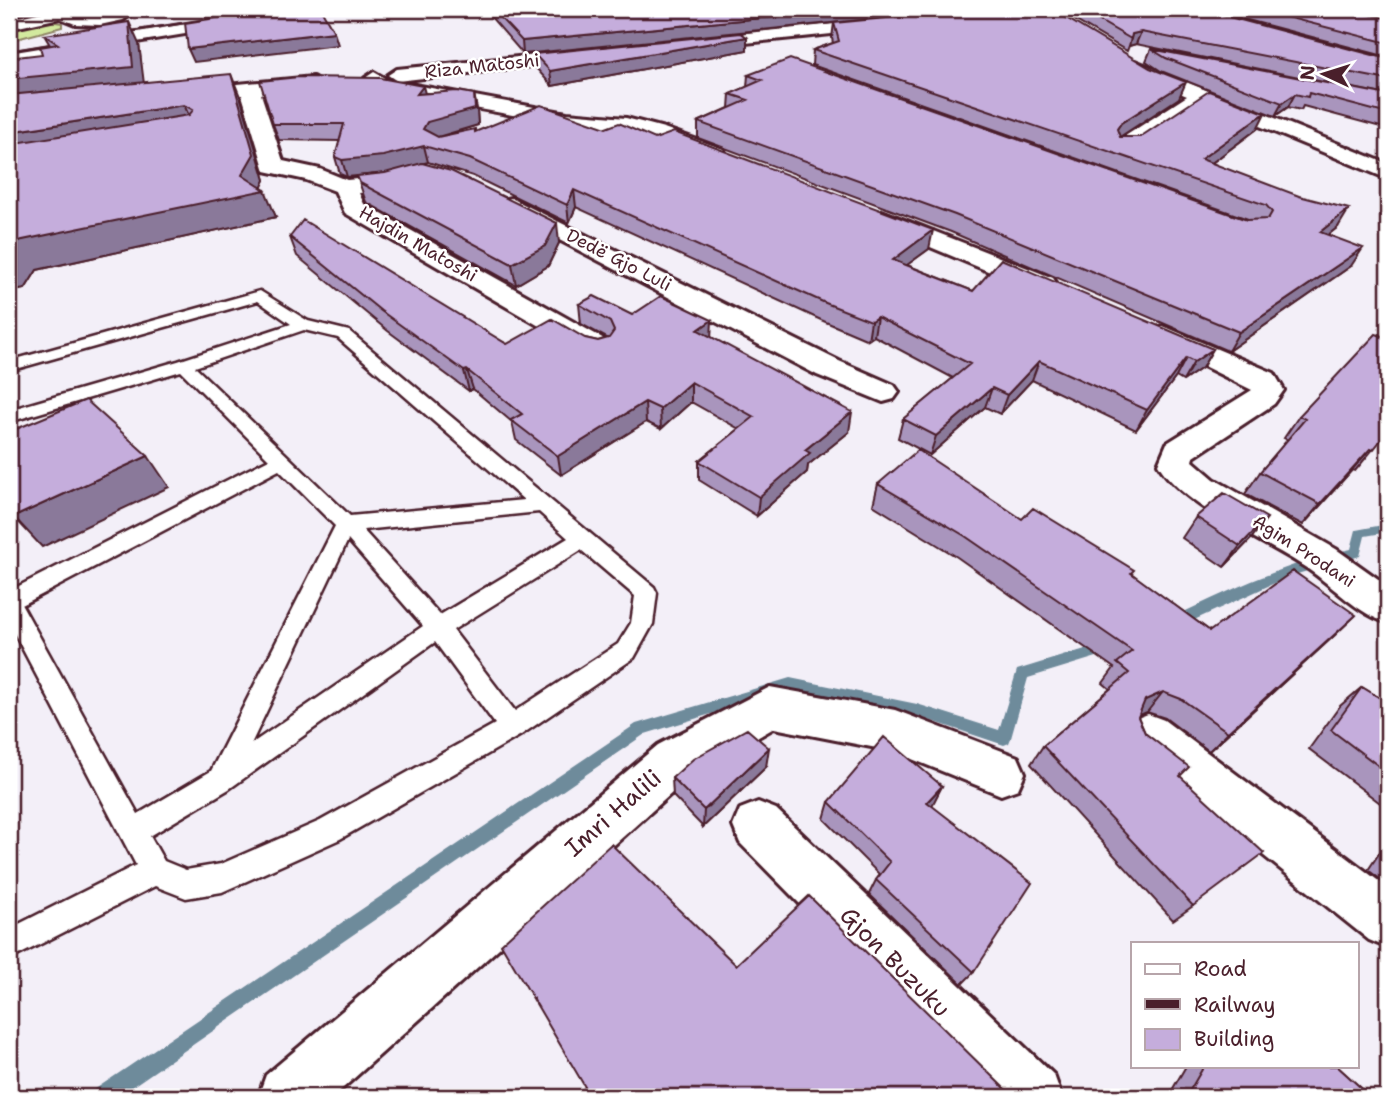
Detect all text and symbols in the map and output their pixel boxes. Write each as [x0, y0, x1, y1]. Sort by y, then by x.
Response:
north arrow [1288, 38, 1358, 108]
street label: Riza Matoshi [423, 48, 541, 84]
text: N [1295, 64, 1321, 81]
street label: Hajdin Matoshi [354, 200, 482, 288]
street label: Dedë Gjo Luli [562, 223, 676, 297]
street label: Agim Prodani [1248, 509, 1360, 593]
street label: Imri Halili [558, 762, 668, 864]
street label: Gjon Buzuku [833, 900, 957, 1024]
legend [1131, 942, 1358, 1068]
text: Road [1194, 955, 1247, 983]
text: Railway [1194, 991, 1276, 1019]
text: Building [1194, 1025, 1274, 1053]

